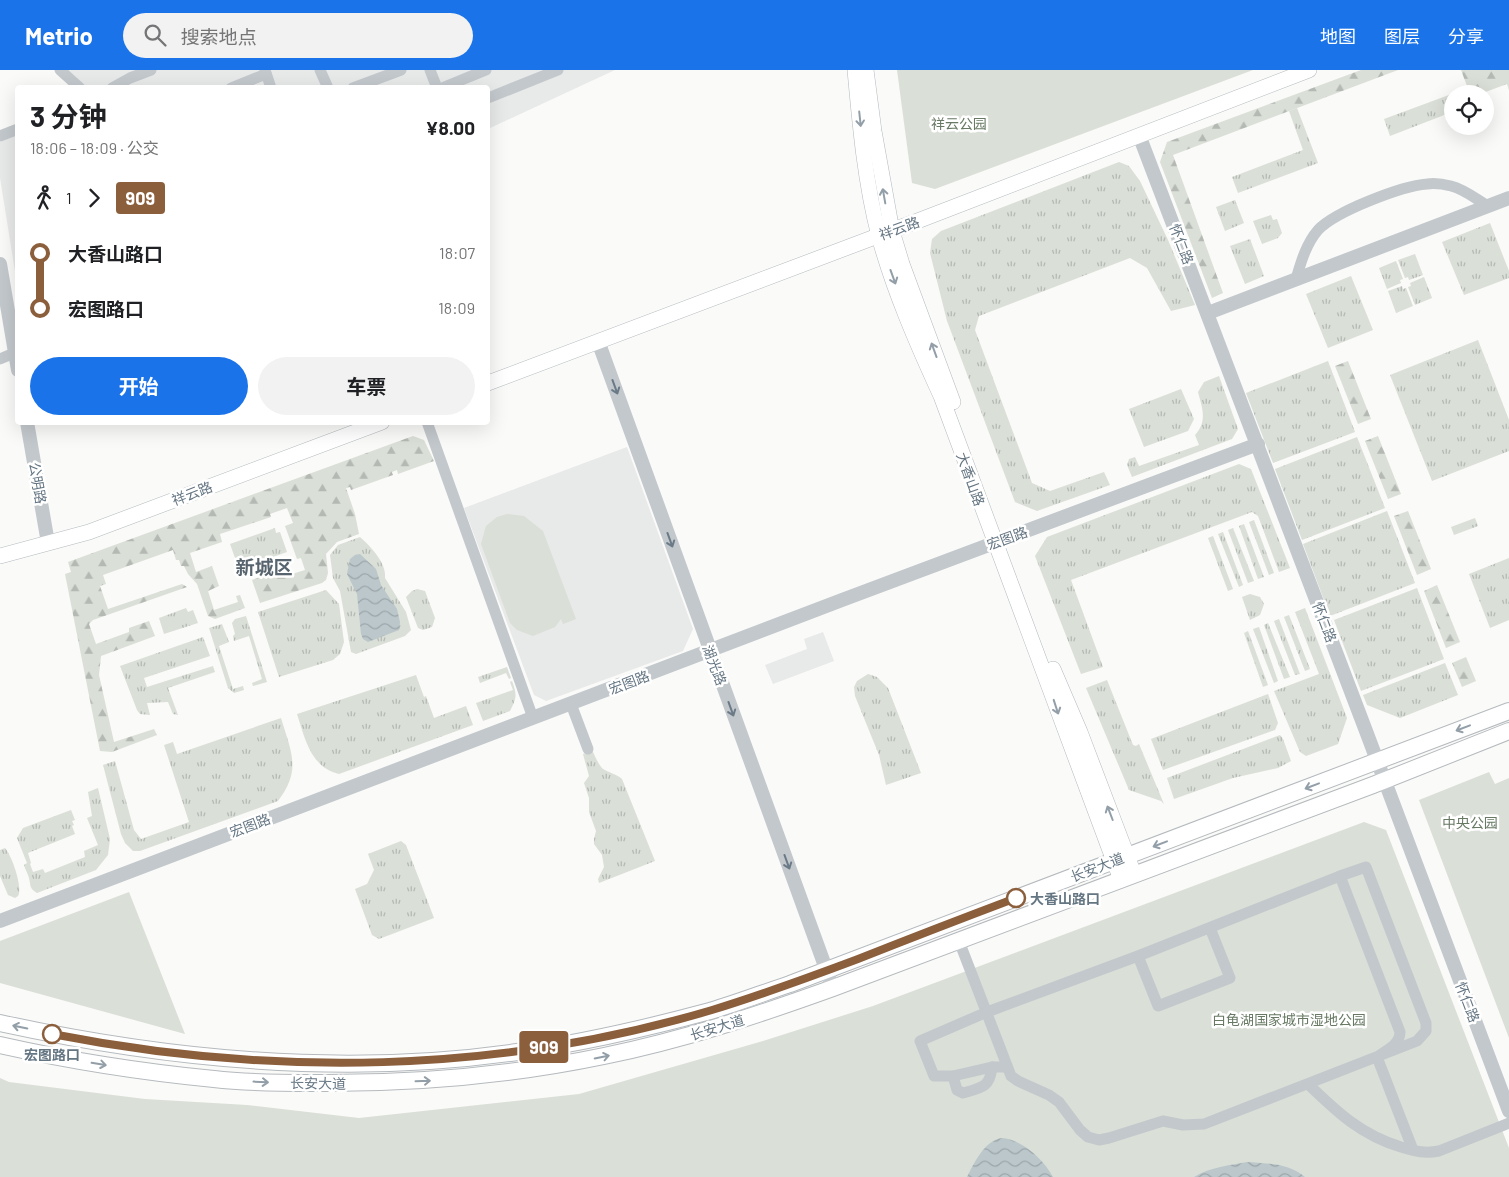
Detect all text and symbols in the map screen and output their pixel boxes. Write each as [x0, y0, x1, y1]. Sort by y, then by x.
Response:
search box [123, 13, 473, 58]
text: Metrio [25, 21, 93, 50]
icon: search [141, 21, 169, 49]
text: 搜索地点 [181, 25, 257, 48]
text: 地图 [1320, 25, 1356, 47]
text: 图层 [1384, 25, 1420, 47]
text: 分享 [1448, 25, 1484, 47]
map controls [1444, 85, 1494, 135]
button: locate [1444, 85, 1494, 135]
text: 3 分钟 [30, 99, 107, 133]
one-way arrow [855, 110, 865, 126]
park label: 祥云公园 [931, 115, 987, 132]
text: ¥8.00 [425, 116, 475, 139]
text: 18:06 – 18:09 · 公交 [30, 138, 159, 157]
icon: walk [30, 184, 58, 212]
icon: forward [80, 184, 108, 212]
text: 909 [126, 187, 155, 209]
text: 1 [66, 188, 72, 207]
one-way arrow [879, 188, 889, 204]
street label: 祥云路 [876, 213, 922, 243]
street label: 怀仁路 [1167, 221, 1197, 267]
text: 大香山路口 [68, 242, 163, 265]
text: 18:07 [439, 243, 475, 262]
one-way arrow [889, 269, 898, 284]
text: 宏图路口 [68, 297, 144, 320]
text: 18:09 [438, 298, 475, 317]
one-way arrow [929, 343, 938, 358]
button: 开始 [30, 357, 248, 415]
button: 车票 [258, 357, 475, 415]
one-way arrow [611, 379, 620, 394]
street label: 大香山路 [953, 450, 989, 508]
street label: 公明路 [26, 461, 50, 505]
street label: 祥云路 [169, 478, 215, 508]
street label: 宏图路 [984, 523, 1030, 553]
one-way arrow [666, 532, 675, 547]
district label: 新城区 [235, 555, 293, 578]
street label: 怀仁路 [1310, 599, 1340, 645]
street label: 湖光路 [700, 642, 730, 688]
street label: 宏图路 [606, 667, 652, 697]
one-way arrow [1052, 699, 1061, 714]
one-way arrow [727, 701, 736, 716]
one-way arrow [1456, 724, 1472, 733]
one-way arrow [1304, 782, 1320, 791]
one-way arrow [1105, 805, 1114, 820]
street label: 宏图路 [227, 810, 273, 840]
park label: 中央公园 [1442, 814, 1498, 831]
one-way arrow [1153, 839, 1168, 849]
street label: 长安大道 [1068, 849, 1126, 885]
one-way arrow [783, 853, 792, 869]
marker: 大香山路口 [1006, 888, 1026, 908]
place label: 大香山路口 [1030, 890, 1100, 907]
street label: 怀仁路 [1453, 979, 1483, 1025]
street label: 长安大道 [688, 1011, 746, 1043]
park label: 白龟湖国家城市湿地公园 [1212, 1011, 1366, 1028]
one-way arrow [12, 1022, 28, 1031]
marker: 宏图路口 [42, 1024, 62, 1044]
line badge: 909 [515, 1031, 573, 1063]
text: 909 [529, 1036, 559, 1058]
place label: 宏图路口 [24, 1046, 80, 1063]
one-way arrow [593, 1051, 609, 1061]
one-way arrow [91, 1059, 107, 1069]
street label: 长安大道 [290, 1074, 346, 1092]
one-way arrow [415, 1076, 431, 1086]
one-way arrow [253, 1077, 269, 1086]

